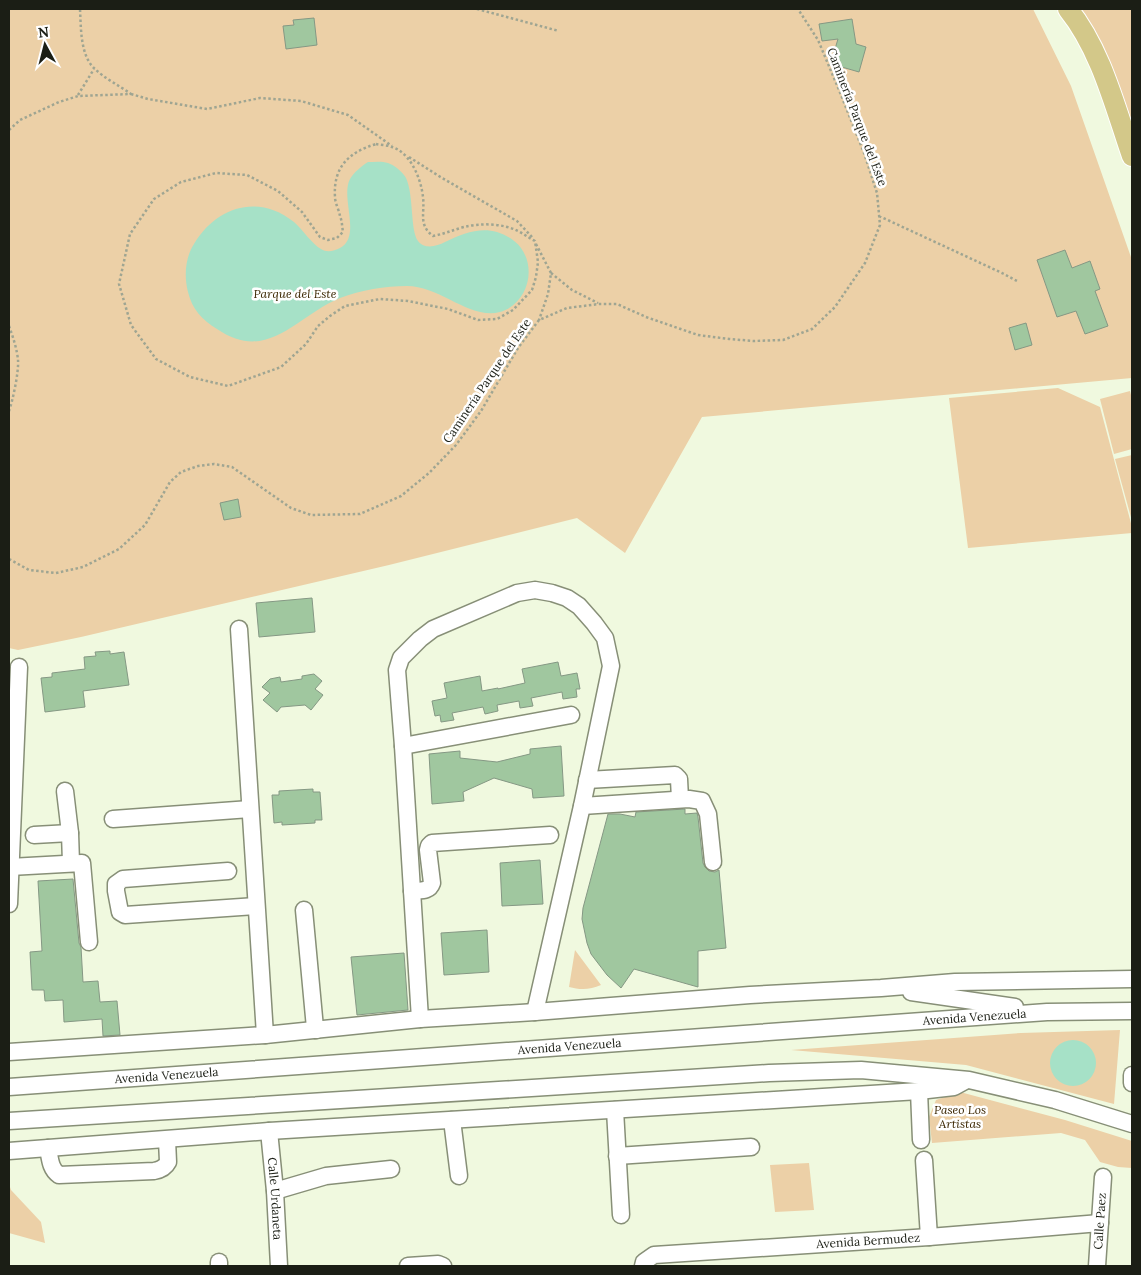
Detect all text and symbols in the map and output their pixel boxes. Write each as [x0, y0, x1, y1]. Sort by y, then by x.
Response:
north arrow [20, 20, 70, 70]
text: N [37, 22, 50, 42]
street label: Caminería Parque del Este [824, 46, 891, 189]
park label: Parque del Este [254, 286, 337, 301]
street label: Caminería Parque del Este [439, 315, 534, 446]
street label: Avenida Venezuela [921, 1006, 1027, 1028]
street label: Avenida Venezuela [516, 1035, 622, 1057]
street label: Avenida Venezuela [113, 1064, 219, 1086]
park label: Paseo Los Artistas [934, 1102, 986, 1131]
street label: Calle Urdaneta [265, 1157, 286, 1240]
street label: Calle Paez [1090, 1192, 1109, 1250]
street label: Avenida Bermudez [815, 1230, 921, 1251]

